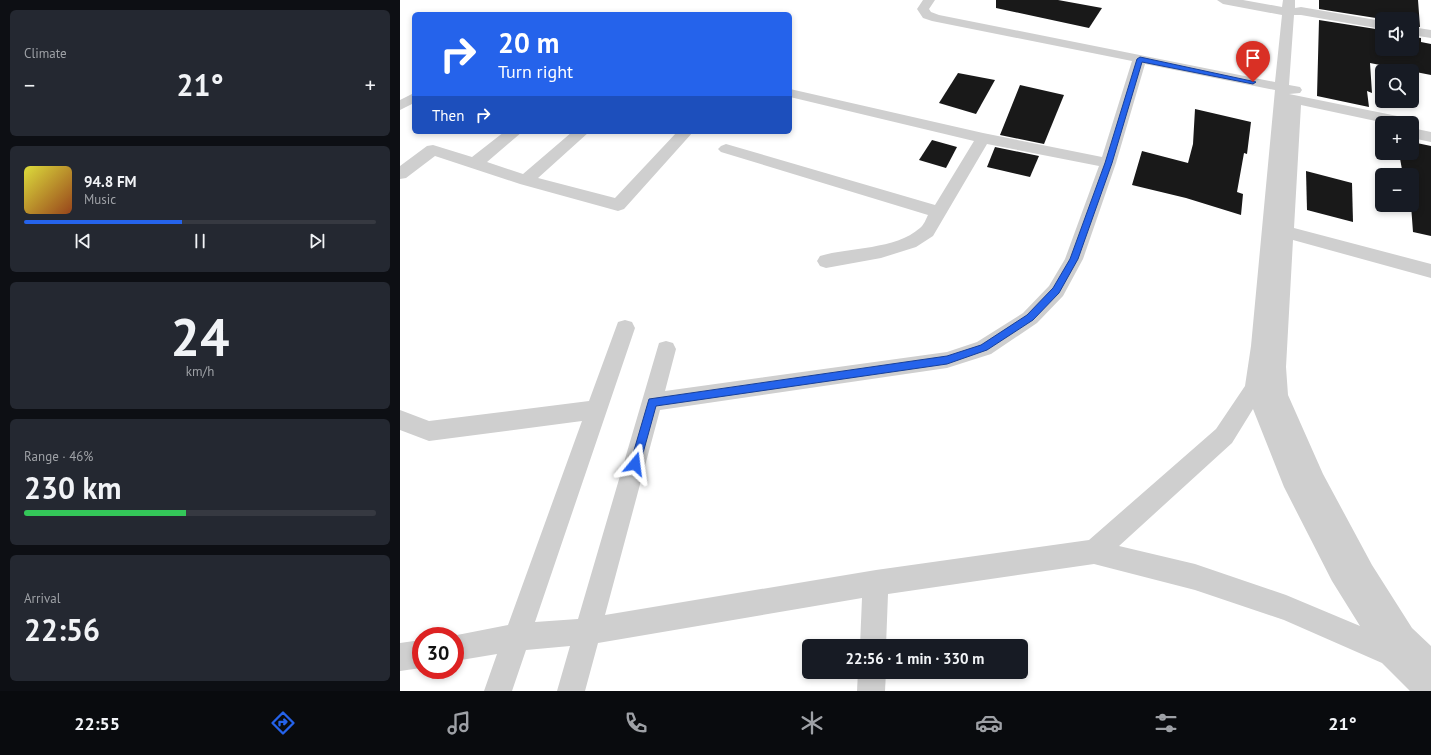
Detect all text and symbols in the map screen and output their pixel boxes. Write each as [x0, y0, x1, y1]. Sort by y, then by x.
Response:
map controls [1375, 12, 1419, 212]
button: sound [1375, 12, 1419, 56]
text: 20 m [498, 24, 559, 61]
icon: right [432, 28, 484, 80]
pin [1236, 41, 1270, 82]
text: Climate [24, 45, 67, 62]
icon: arrive [1242, 47, 1264, 69]
text: Turn right [498, 60, 573, 83]
button: search [1375, 64, 1419, 108]
text: 21° [176, 65, 224, 104]
text: − [24, 71, 35, 99]
text: + [365, 71, 376, 99]
icon: right [472, 104, 494, 126]
text: Then [432, 106, 464, 125]
button: + [1375, 116, 1419, 160]
button: − [1375, 168, 1419, 212]
text: 94.8 FM [84, 172, 137, 191]
text: Music [84, 191, 116, 208]
icon: previous [72, 230, 94, 252]
icon: pause [189, 230, 211, 252]
icon: next [306, 230, 328, 252]
text: 24 [171, 303, 229, 370]
text: km/h [186, 363, 214, 380]
position arrow [614, 443, 656, 485]
text: Range · 46% [24, 448, 93, 465]
text: 230 km [24, 468, 122, 507]
text: Arrival [24, 590, 60, 607]
text: 22:56 [24, 610, 100, 649]
speed limit sign: 30 [412, 627, 464, 679]
text: 22:56 · 1 min · 330 m [846, 649, 984, 668]
icon: directions [269, 709, 297, 737]
icon: music [445, 709, 473, 737]
icon: phone [622, 709, 650, 737]
icon: climate [798, 709, 826, 737]
icon: car [975, 709, 1003, 737]
icon: filters [1152, 709, 1180, 737]
text: 22:55 [74, 712, 120, 735]
text: 21° [1328, 712, 1357, 735]

